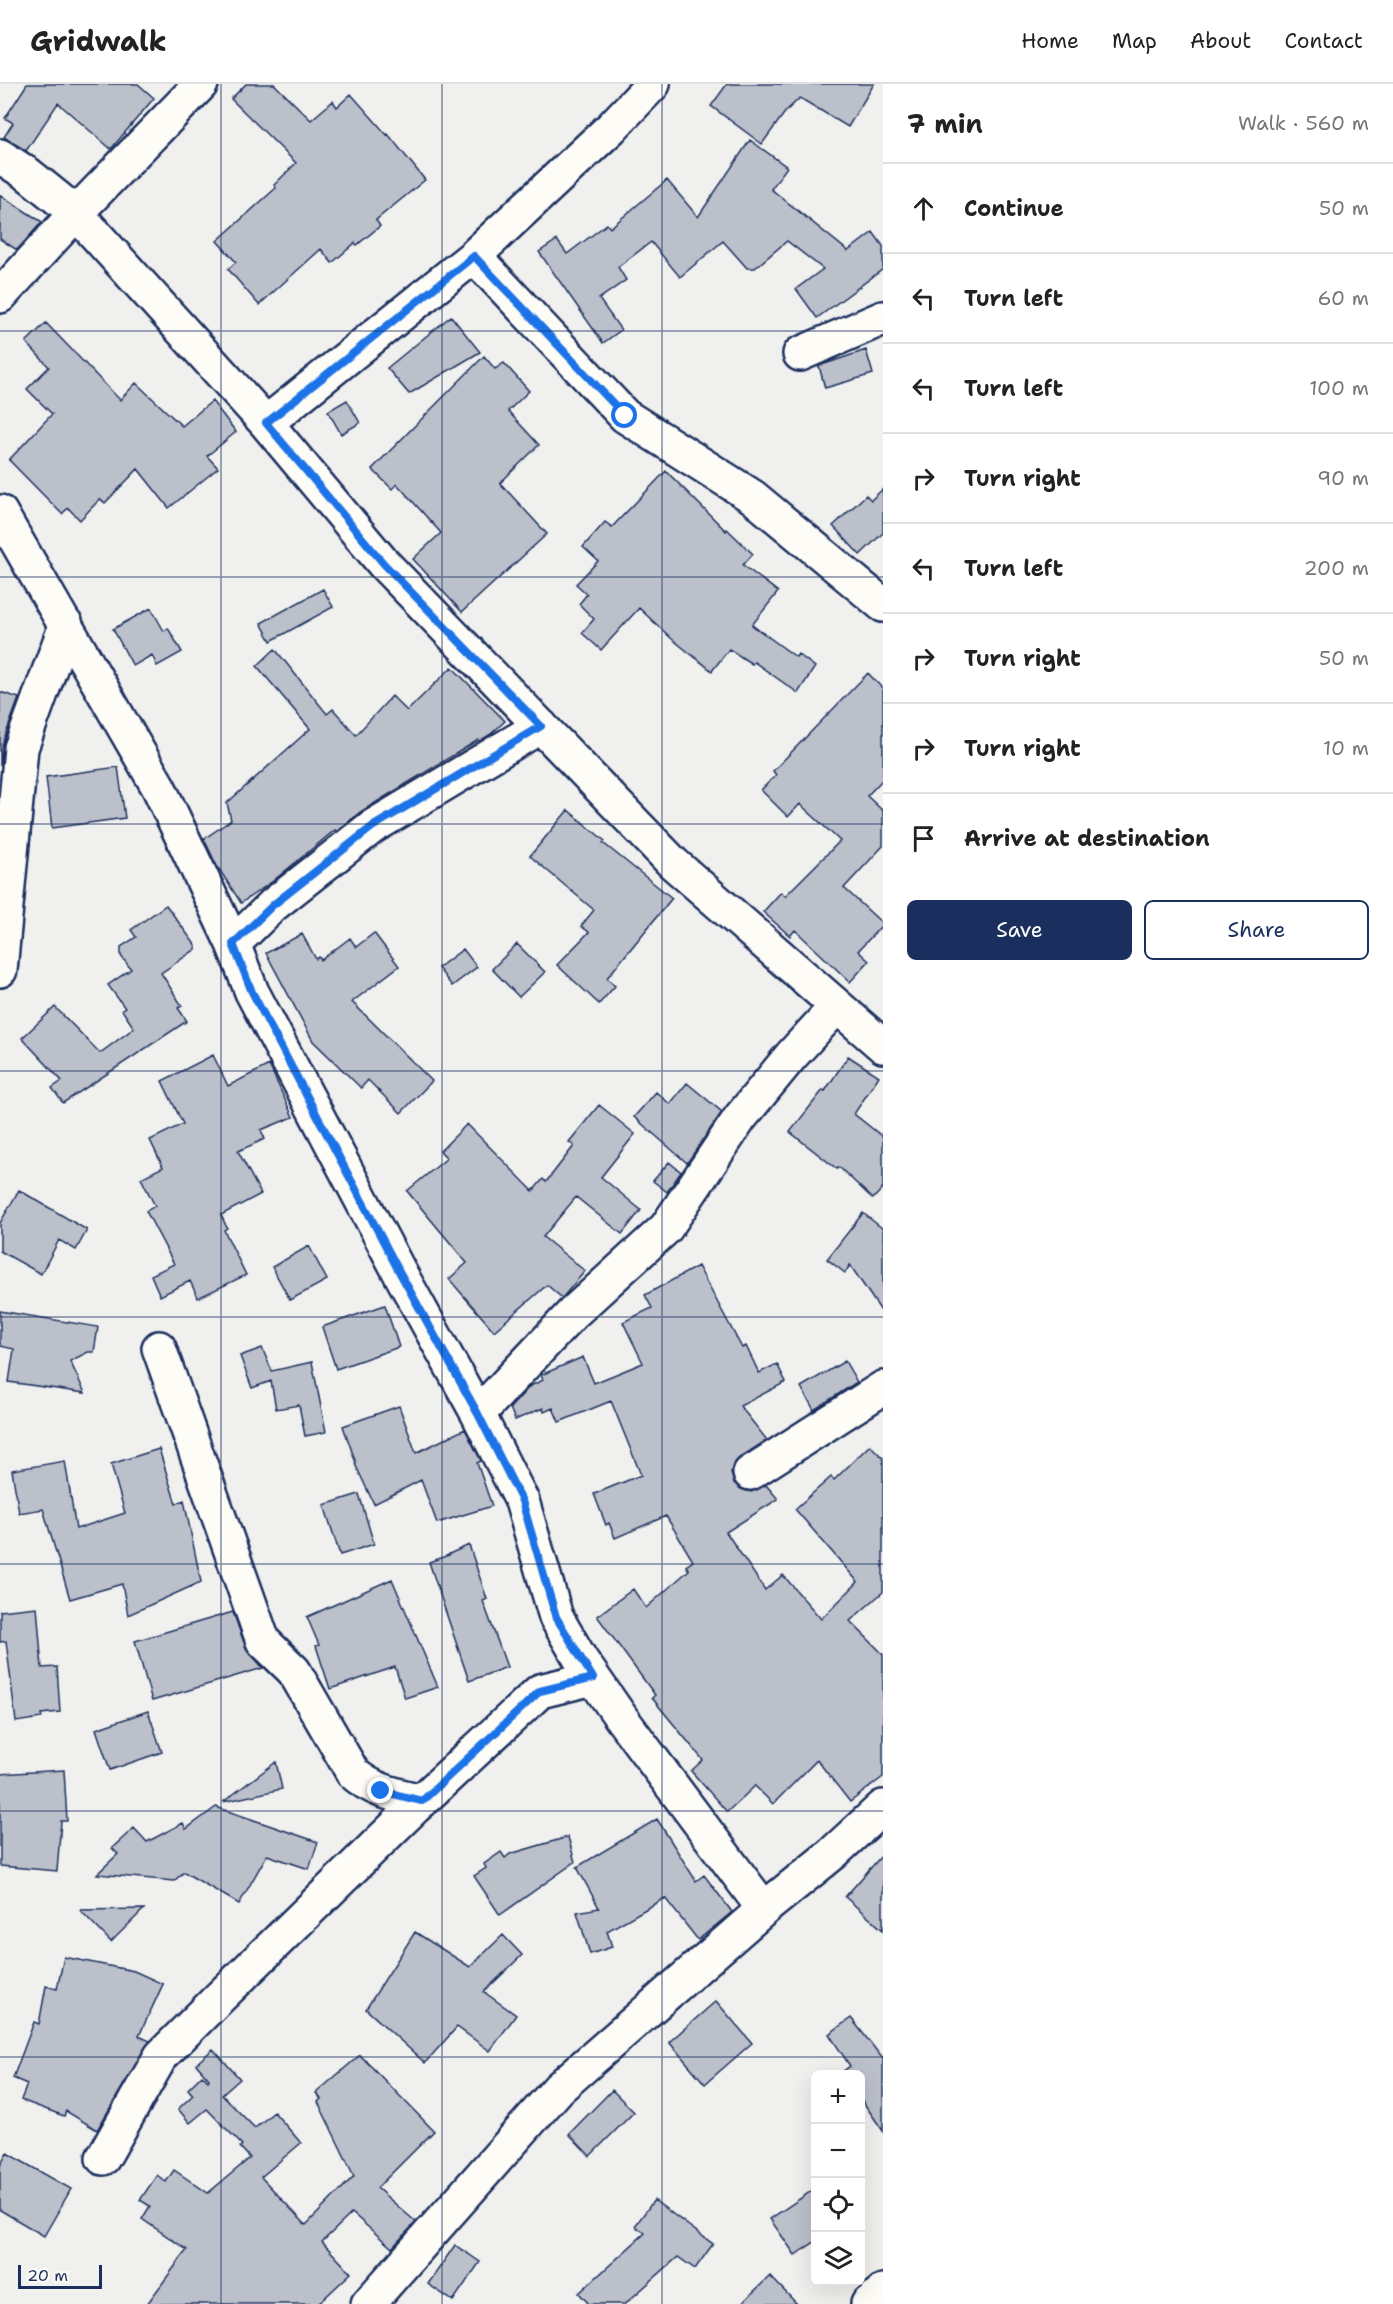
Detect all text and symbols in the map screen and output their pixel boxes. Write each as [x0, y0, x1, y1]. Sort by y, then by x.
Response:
text: Gridwalk [30, 22, 167, 60]
text: Home [1021, 27, 1079, 55]
text: Map [1112, 27, 1157, 55]
text: About [1190, 27, 1251, 55]
text: Contact [1284, 27, 1363, 55]
text: 7 min [907, 106, 983, 141]
text: Walk · 560 m [1238, 110, 1369, 136]
icon: ahead [907, 192, 940, 225]
text: Continue [964, 194, 1064, 223]
text: 50 m [1319, 195, 1369, 221]
icon: left [907, 282, 940, 315]
text: Turn left [964, 284, 1063, 313]
text: 60 m [1317, 285, 1369, 311]
icon: left [907, 372, 940, 405]
text: Turn left [964, 374, 1063, 403]
text: 100 m [1309, 375, 1369, 401]
route start [611, 402, 637, 428]
icon: right [907, 462, 940, 495]
text: Turn right [964, 464, 1081, 493]
text: 90 m [1317, 465, 1369, 491]
icon: left [907, 552, 940, 585]
text: Turn left [964, 554, 1063, 583]
text: 200 m [1304, 555, 1369, 581]
icon: right [907, 642, 940, 675]
text: Turn right [964, 644, 1081, 673]
text: 50 m [1319, 645, 1369, 671]
icon: right [907, 732, 940, 765]
text: Turn right [964, 734, 1081, 763]
text: 10 m [1323, 735, 1369, 761]
icon: arrive [907, 822, 940, 855]
text: Arrive at destination [964, 824, 1210, 853]
button: Save [907, 900, 1132, 960]
button: Share [1144, 900, 1369, 960]
route end [367, 1777, 393, 1803]
map controls [811, 2070, 865, 2286]
button: + [811, 2070, 865, 2124]
button: − [811, 2124, 865, 2178]
button: locate [811, 2178, 865, 2232]
button: layers [811, 2232, 865, 2286]
scale bar [18, 2262, 102, 2290]
text: 20 m [27, 2265, 68, 2286]

